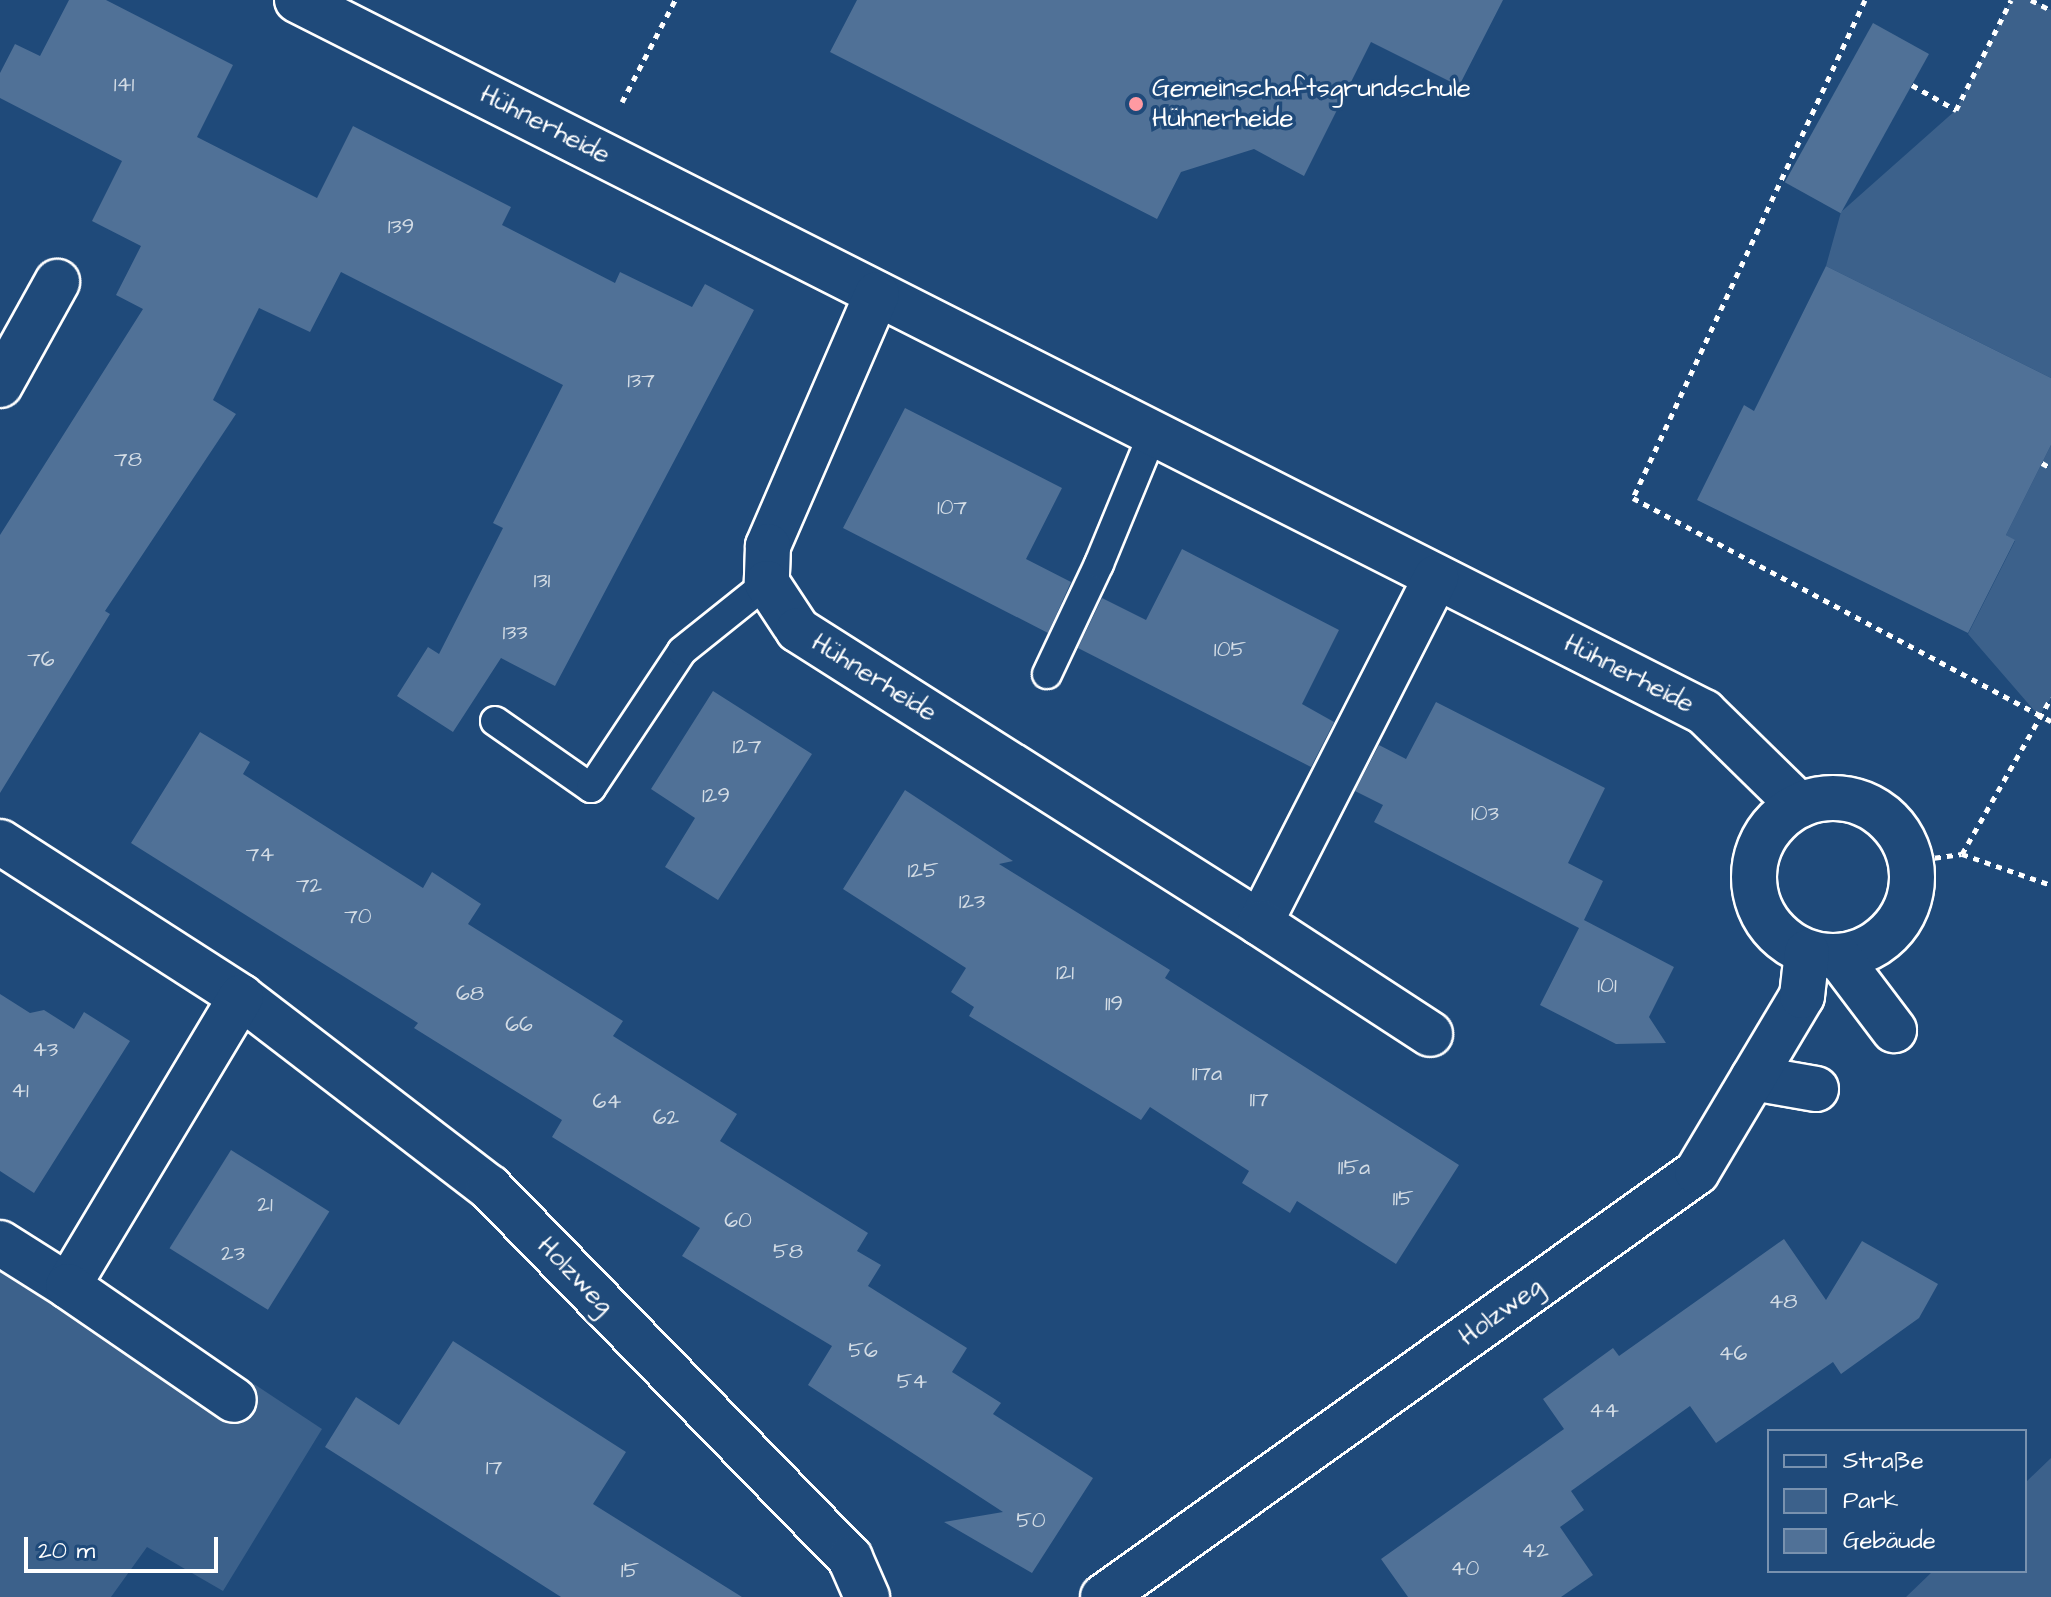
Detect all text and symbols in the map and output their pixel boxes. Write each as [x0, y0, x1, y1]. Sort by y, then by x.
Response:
house number: 141 [114, 72, 134, 98]
place label: Gemeinschaftsgrundschule Hühnerheide [1152, 73, 1471, 134]
street label: Hühnerheide [475, 79, 615, 171]
marker: Gemeinschaftsgrundschule Hühnerheide [1127, 95, 1145, 113]
house number: 139 [388, 214, 414, 240]
house number: 137 [627, 368, 655, 394]
house number: 78 [114, 447, 142, 473]
house number: 107 [937, 495, 967, 521]
house number: 131 [534, 568, 550, 594]
house number: 133 [502, 620, 528, 646]
street label: Hühnerheide [806, 627, 942, 729]
street label: Hühnerheide [1559, 628, 1699, 720]
house number: 105 [1214, 637, 1246, 663]
house number: 76 [27, 647, 55, 673]
house number: 127 [733, 734, 761, 760]
house number: 129 [702, 783, 730, 809]
house number: 103 [1471, 801, 1499, 827]
house number: 74 [246, 842, 274, 868]
house number: 125 [908, 858, 938, 884]
house number: 72 [296, 873, 322, 899]
house number: 123 [959, 889, 985, 915]
house number: 70 [344, 904, 372, 930]
house number: 121 [1056, 960, 1074, 986]
house number: 101 [1597, 973, 1617, 999]
house number: 68 [456, 981, 484, 1007]
house number: 119 [1105, 991, 1123, 1017]
house number: 66 [505, 1012, 533, 1038]
house number: 43 [32, 1037, 58, 1063]
house number: 117a [1192, 1061, 1222, 1087]
house number: 41 [11, 1078, 29, 1104]
house number: 117 [1249, 1087, 1269, 1113]
house number: 64 [593, 1089, 621, 1115]
house number: 62 [653, 1105, 679, 1131]
house number: 115a [1338, 1155, 1370, 1181]
house number: 115 [1392, 1186, 1414, 1212]
house number: 21 [257, 1192, 273, 1218]
house number: 60 [724, 1208, 752, 1234]
street label: Holzweg [530, 1231, 620, 1321]
house number: 58 [773, 1239, 803, 1265]
house number: 23 [221, 1241, 245, 1267]
street label: Holzweg [1453, 1271, 1549, 1353]
house number: 48 [1768, 1289, 1798, 1315]
house number: 56 [848, 1338, 878, 1364]
house number: 46 [1719, 1341, 1747, 1367]
house number: 54 [897, 1369, 927, 1395]
house number: 44 [1589, 1398, 1619, 1424]
legend [1767, 1429, 2027, 1573]
text: Straße [1843, 1444, 1924, 1478]
house number: 17 [486, 1455, 502, 1481]
text: Park [1843, 1484, 1899, 1518]
house number: 50 [1016, 1508, 1046, 1534]
scale bar [28, 1521, 222, 1571]
text: Gebäude [1843, 1524, 1936, 1558]
text: 20 m [38, 1534, 95, 1568]
house number: 42 [1521, 1538, 1549, 1564]
house number: 40 [1451, 1556, 1479, 1582]
house number: 15 [621, 1558, 639, 1584]

